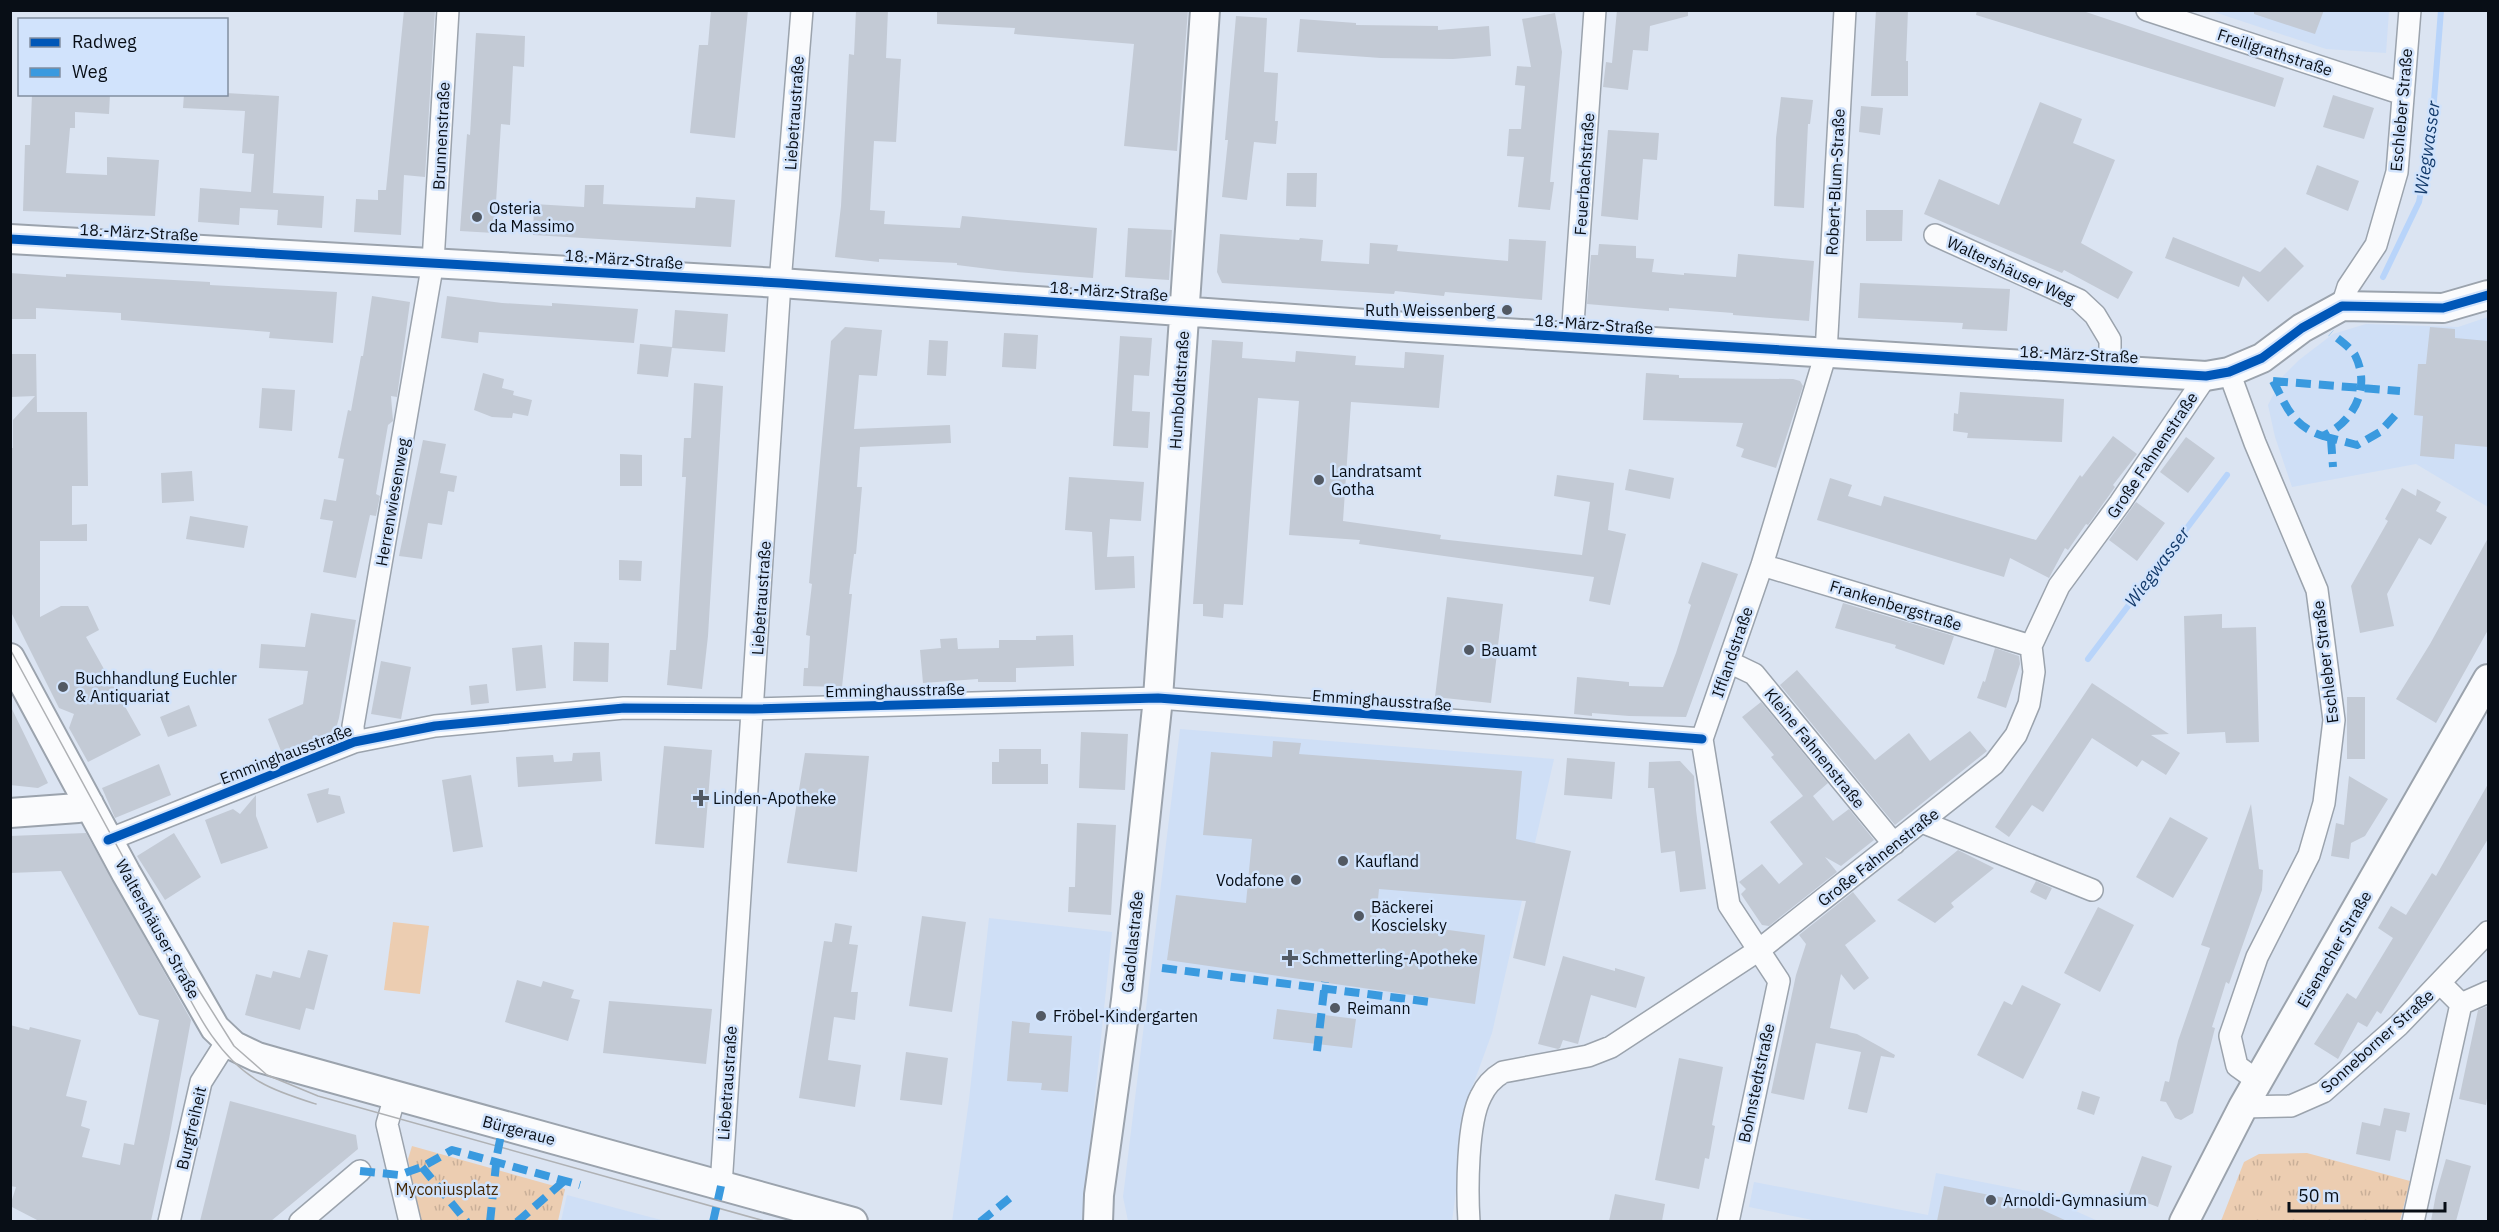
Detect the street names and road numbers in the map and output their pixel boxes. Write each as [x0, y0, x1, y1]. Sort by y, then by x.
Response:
street label: Freiligrathstraße [2215, 24, 2335, 80]
street label: Eschleber Straße [2386, 47, 2416, 172]
street label: Liebetraustraße [780, 55, 808, 171]
street label: Brunnenstraße [428, 81, 454, 191]
street label: Robert-Blum-Straße [1821, 108, 1849, 256]
street label: Feuerbachstraße [1570, 112, 1598, 236]
street label: 18.-März-Straße [79, 219, 199, 245]
street label: Waltershäuser Weg [1944, 232, 2079, 309]
street label: 18.-März-Straße [564, 245, 684, 273]
street label: 18.-März-Straße [1049, 277, 1169, 305]
street label: 18.-März-Straße [1534, 310, 1654, 338]
street label: Humboldtstraße [1165, 330, 1193, 450]
street label: 18.-März-Straße [2019, 341, 2139, 367]
street label: Große Fahnenstraße [2102, 388, 2202, 522]
street label: Herrenwiesenweg [371, 436, 413, 568]
street label: Liebetraustraße [747, 540, 775, 656]
street label: Frankenbergstraße [1828, 575, 1965, 635]
street label: Eschleber Straße [2308, 599, 2342, 724]
street label: Ifflandstraße [1707, 604, 1757, 700]
street label: Emminghausstraße [825, 679, 965, 701]
street label: Kleine Fahnenstraße [1761, 684, 1870, 812]
street label: Emminghausstraße [1312, 685, 1453, 715]
street label: Emminghausstraße [217, 720, 355, 788]
street label: Große Fahnenstraße [1813, 803, 1943, 910]
street label: Waltershäuser Straße [111, 856, 205, 1002]
street label: Eisenacher Straße [2292, 887, 2376, 1011]
street label: Gadollastraße [1117, 890, 1147, 994]
street label: Sonneborner Straße [2316, 985, 2438, 1097]
street label: Bohnstedtstraße [1734, 1021, 1778, 1144]
street label: Liebetraustraße [713, 1025, 741, 1141]
street label: Burgfreiheit [172, 1084, 210, 1172]
street label: Bürgeraue [480, 1111, 558, 1149]

